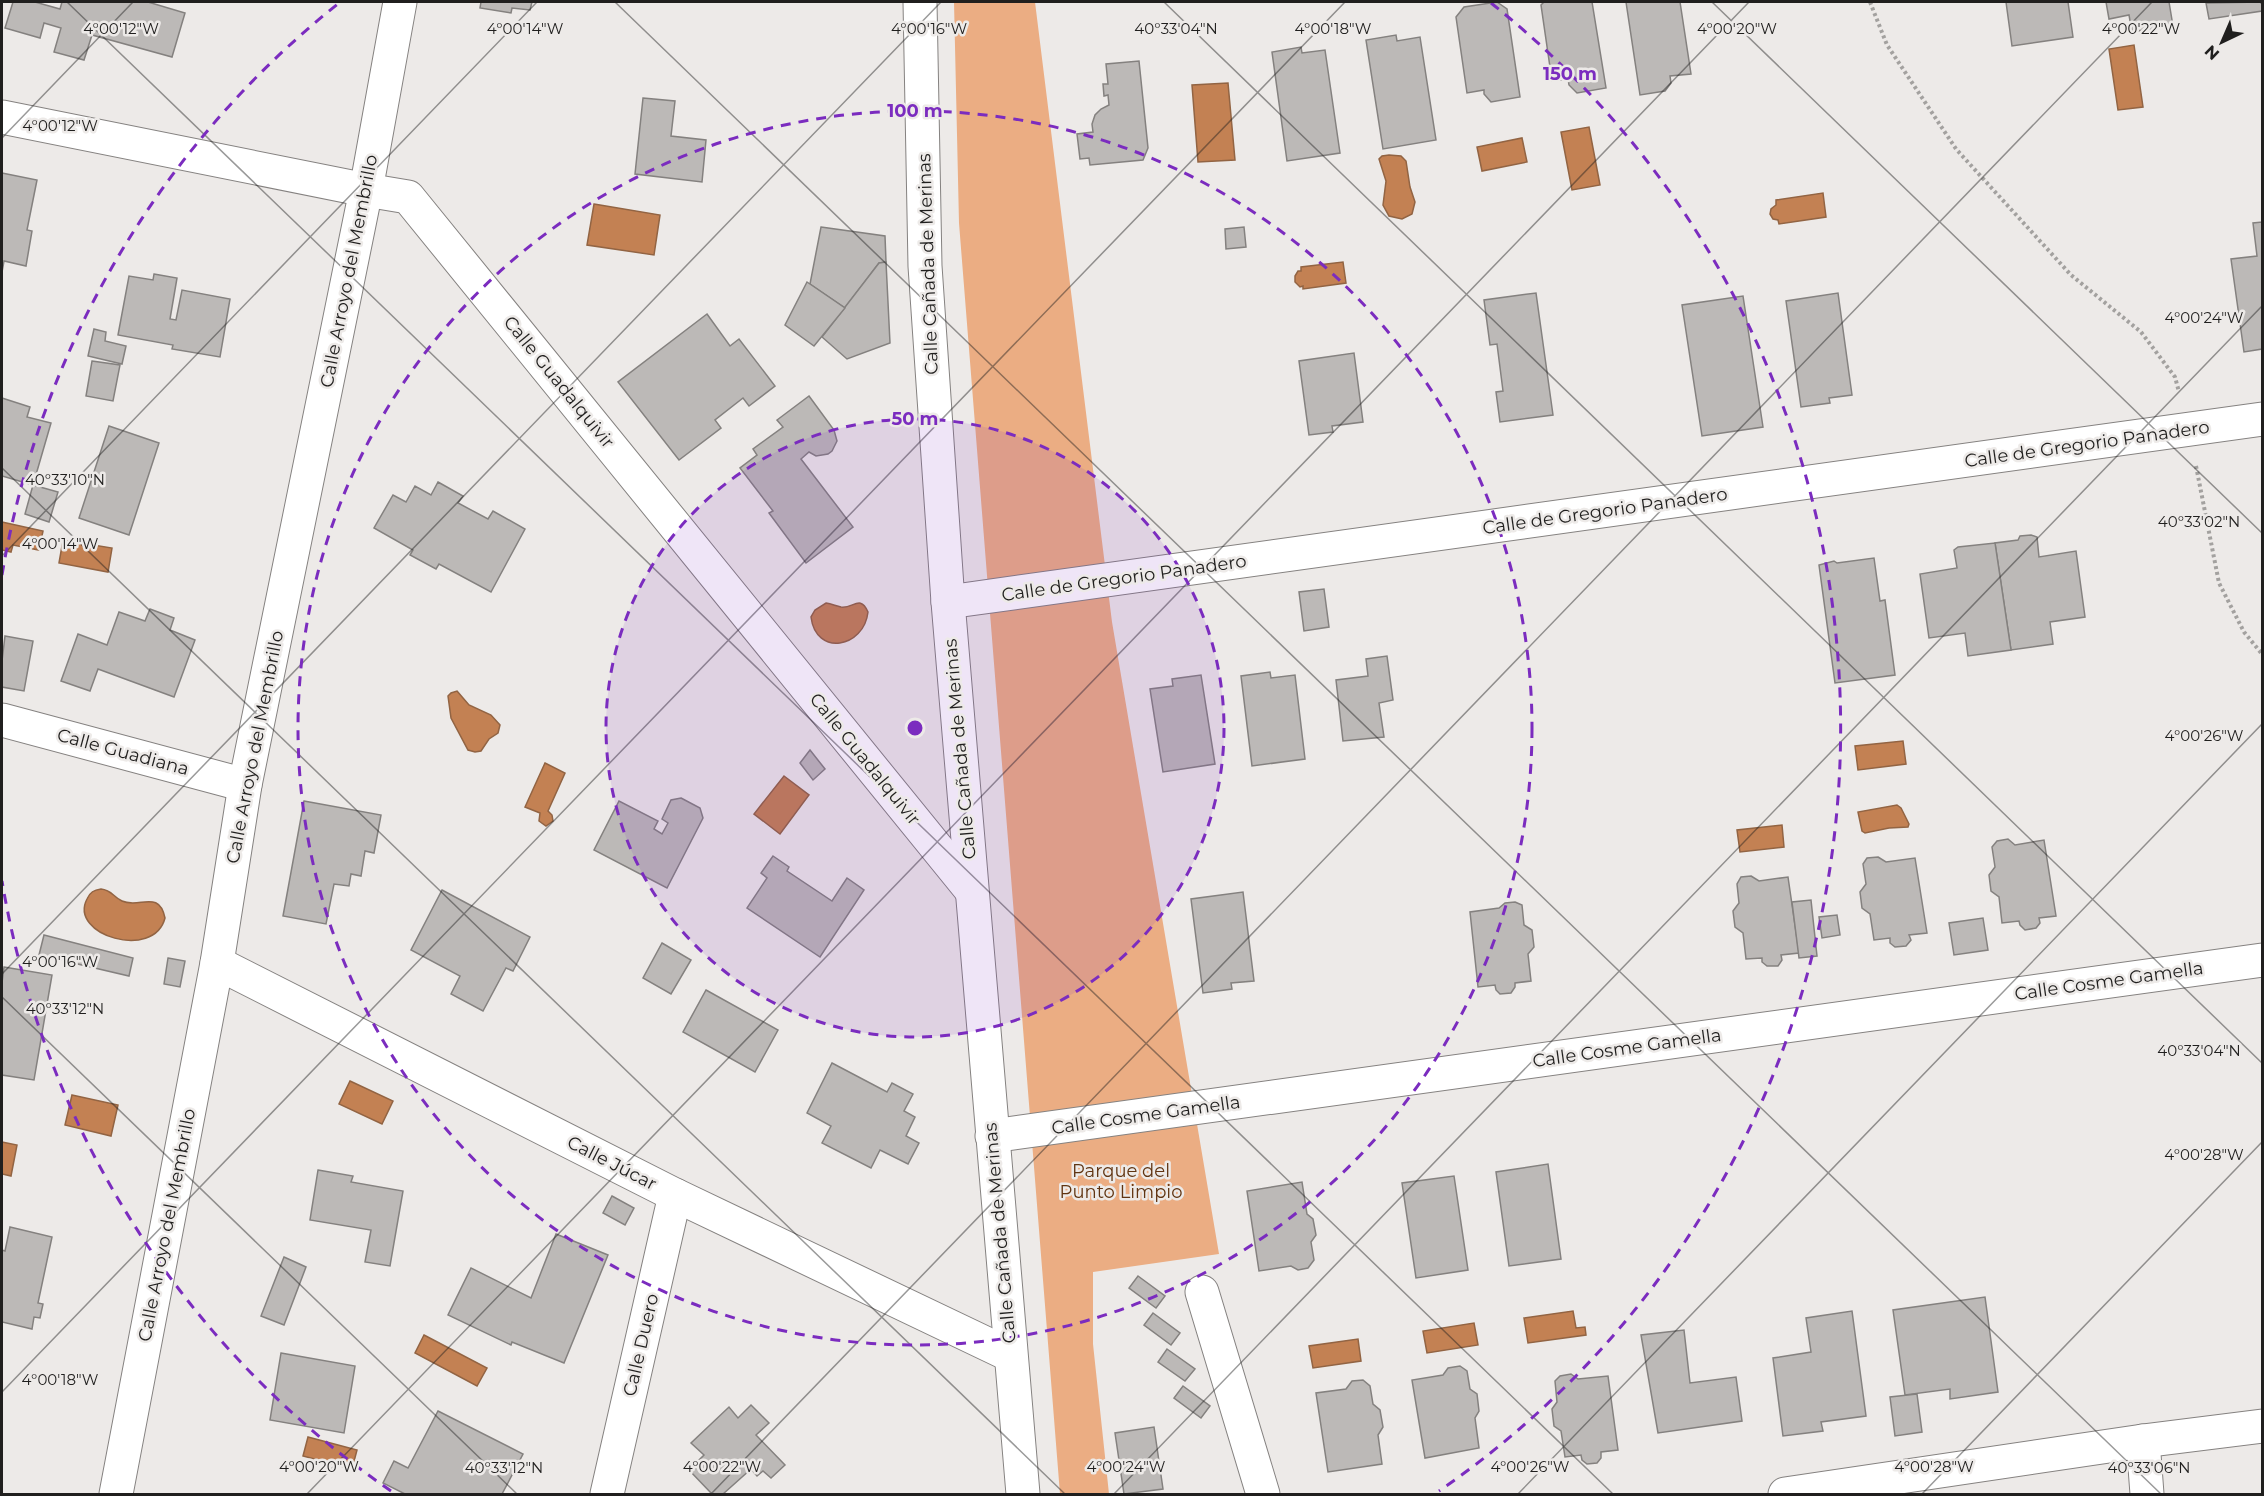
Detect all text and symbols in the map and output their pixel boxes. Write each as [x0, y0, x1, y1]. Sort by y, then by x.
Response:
north arrow [2192, 12, 2252, 72]
text: 4°00'12"W [83, 19, 159, 38]
text: 4°00'14"W [487, 19, 564, 38]
text: 4°00'16"W [891, 19, 967, 38]
text: 40°33'04"N [1134, 19, 1218, 38]
text: 4°00'18"W [1295, 19, 1372, 38]
text: 4°00'20"W [1697, 19, 1777, 38]
text: 4°00'22"W [2102, 19, 2181, 38]
text: N [2201, 41, 2223, 64]
text: 150 m [1543, 63, 1597, 85]
text: 100 m [887, 100, 943, 122]
text: 4°00'12"W [22, 116, 98, 135]
street label: Calle Arroyo del Membrillo [316, 153, 382, 389]
street label: Calle Cañada de Merinas [913, 153, 943, 375]
text: 4°00'24"W [2164, 308, 2244, 327]
street label: Calle Guadalquivir [499, 311, 619, 453]
text: 50 m [892, 408, 938, 430]
street label: Calle de Gregorio Panadero [1963, 416, 2211, 472]
text: 40°33'10"N [25, 470, 105, 489]
street label: Calle de Gregorio Panadero [1481, 483, 1729, 539]
text: 40°33'02"N [2158, 512, 2240, 531]
text: 4°00'14"W [22, 534, 99, 553]
street label: Calle de Gregorio Panadero [1000, 550, 1248, 606]
street label: Calle Arroyo del Membrillo [222, 629, 288, 865]
street label: Calle Cañada de Merinas [939, 638, 981, 860]
street label: Calle Guadalquivir [805, 688, 925, 830]
centre of rings [905, 718, 925, 738]
street label: Calle Guadiana [55, 724, 191, 780]
text: 4°00'26"W [2165, 726, 2244, 745]
text: 4°00'16"W [22, 952, 98, 971]
street label: Calle Cosme Gamella [2013, 957, 2205, 1005]
text: 40°33'12"N [26, 999, 104, 1018]
street label: Calle Cosme Gamella [1531, 1024, 1723, 1072]
text: 40°33'04"N [2157, 1041, 2241, 1060]
street label: Calle Cosme Gamella [1050, 1091, 1242, 1139]
street label: Calle Arroyo del Membrillo [134, 1107, 200, 1343]
street label: Calle Cañada de Merinas [979, 1122, 1021, 1344]
street label: Calle Júcar [564, 1131, 660, 1195]
text: 4°00'28"W [2164, 1145, 2244, 1164]
park label: Parque del Punto Limpio [1059, 1160, 1183, 1203]
street label: Calle Duero [619, 1292, 663, 1398]
text: 4°00'18"W [22, 1370, 99, 1389]
text: 4°00'20"W [279, 1457, 359, 1476]
text: 4°00'22"W [683, 1457, 762, 1476]
text: 4°00'24"W [1086, 1457, 1166, 1476]
text: 4°00'26"W [1491, 1457, 1570, 1476]
text: 4°00'28"W [1894, 1457, 1974, 1476]
text: 40°33'12"N [465, 1458, 543, 1477]
text: 40°33'06"N [2108, 1458, 2191, 1477]

